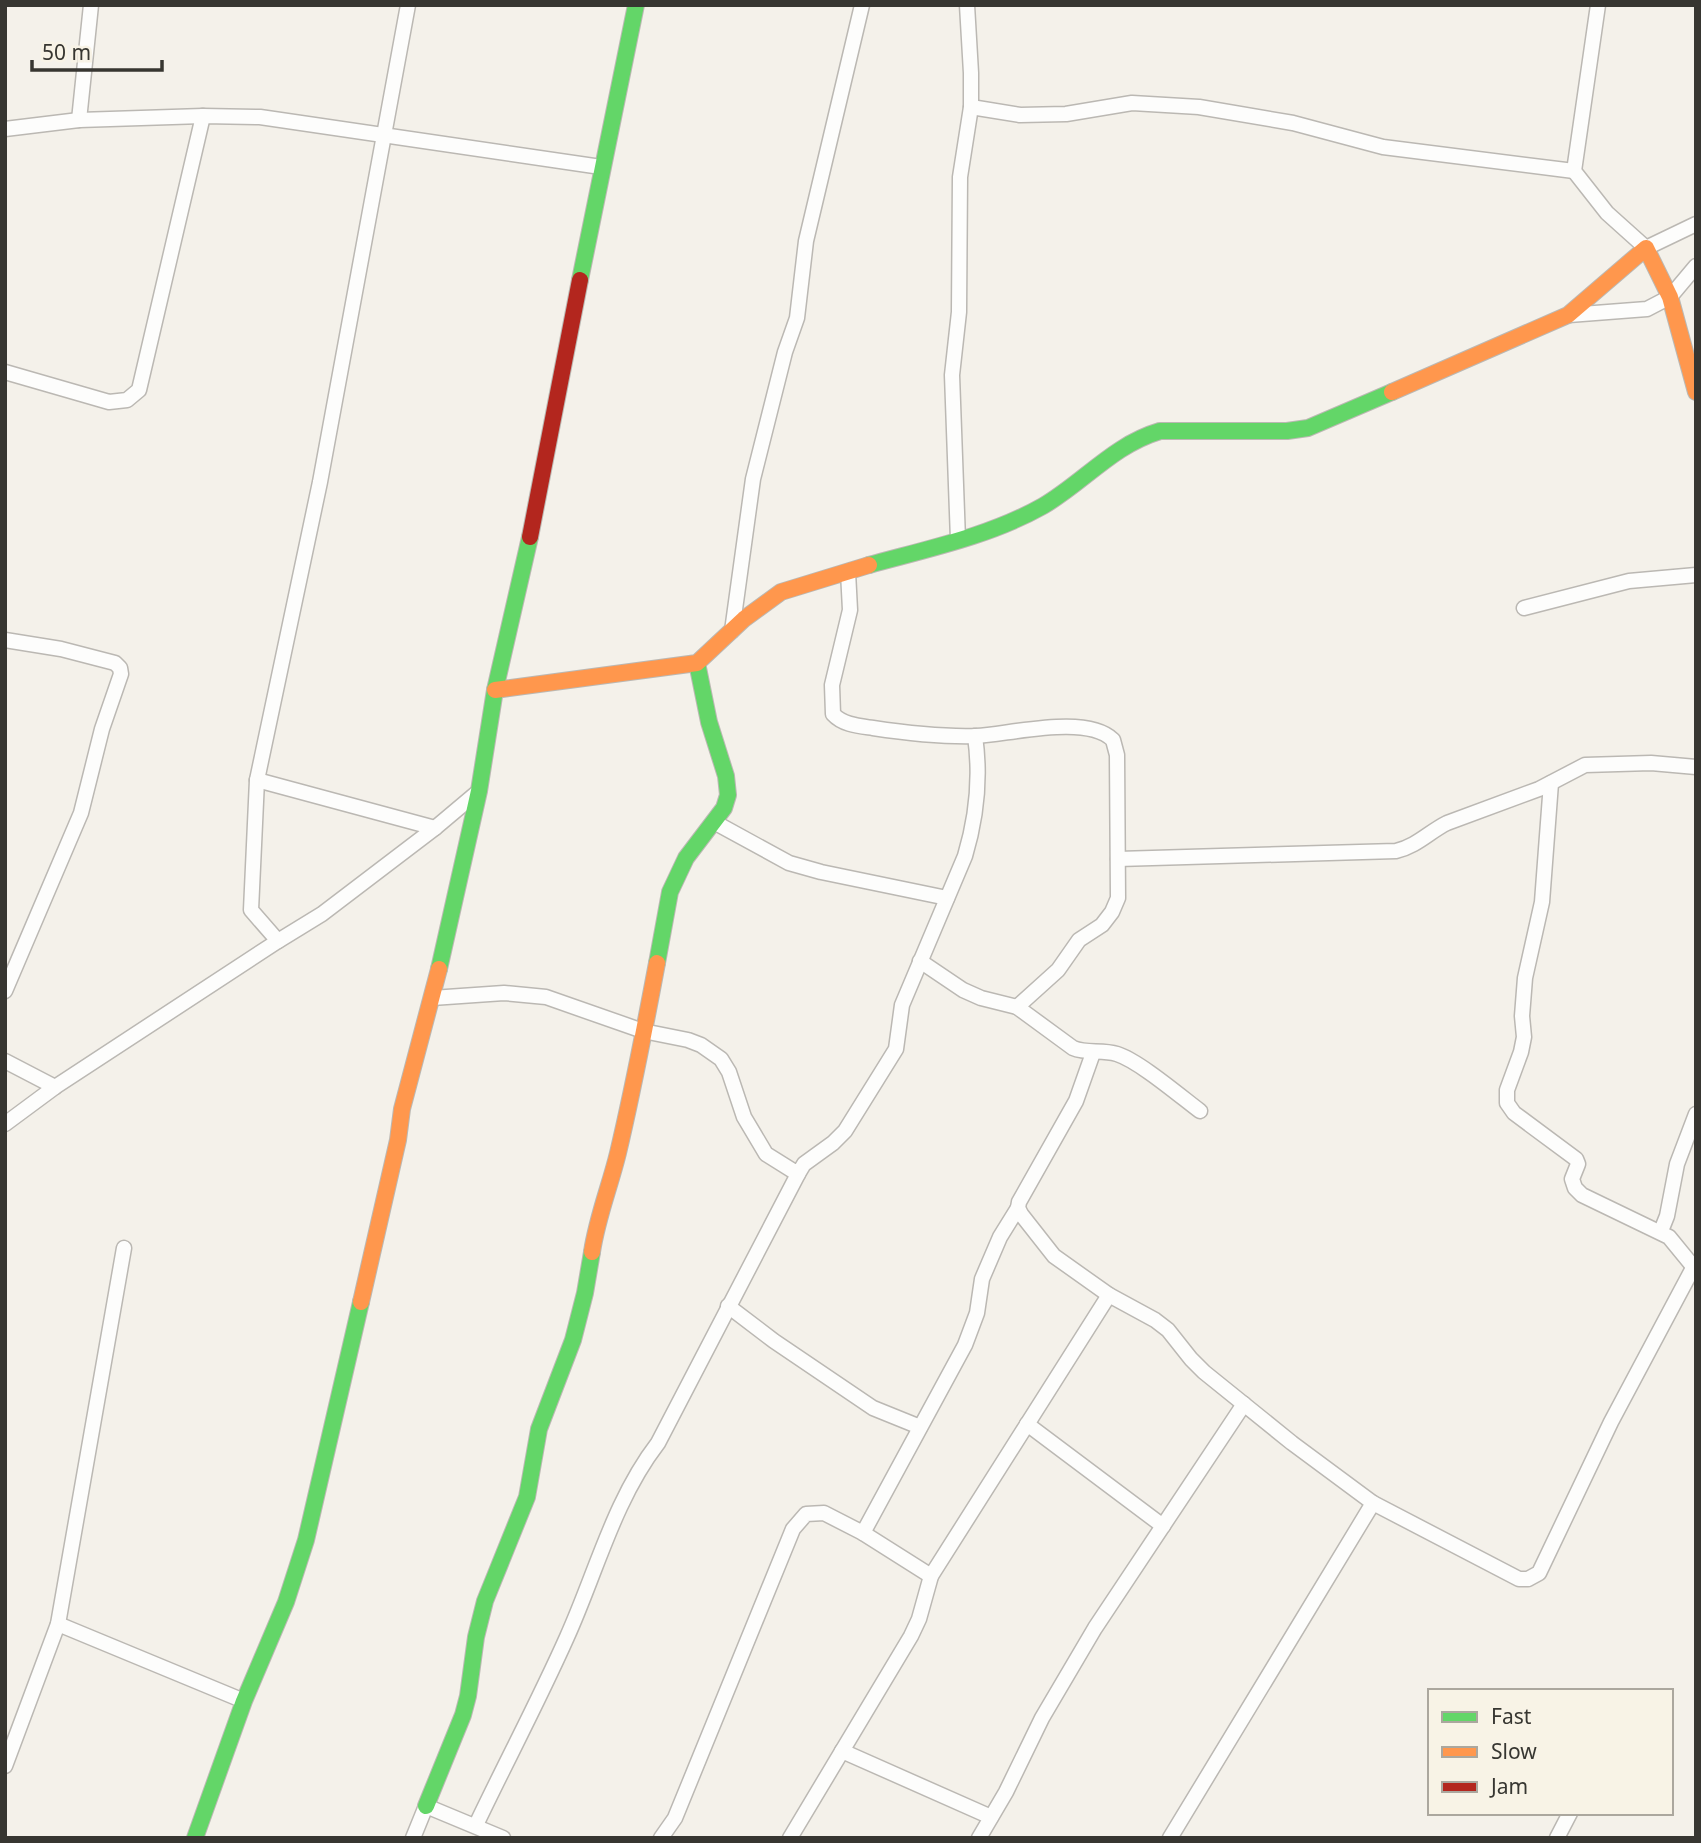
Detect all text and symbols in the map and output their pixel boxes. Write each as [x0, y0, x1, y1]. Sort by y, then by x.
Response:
scale bar [32, 28, 161, 72]
text: 50 m [42, 38, 91, 66]
legend [1428, 1689, 1673, 1815]
text: Fast [1491, 1702, 1532, 1730]
text: Slow [1491, 1737, 1537, 1765]
text: Jam [1489, 1772, 1528, 1800]

